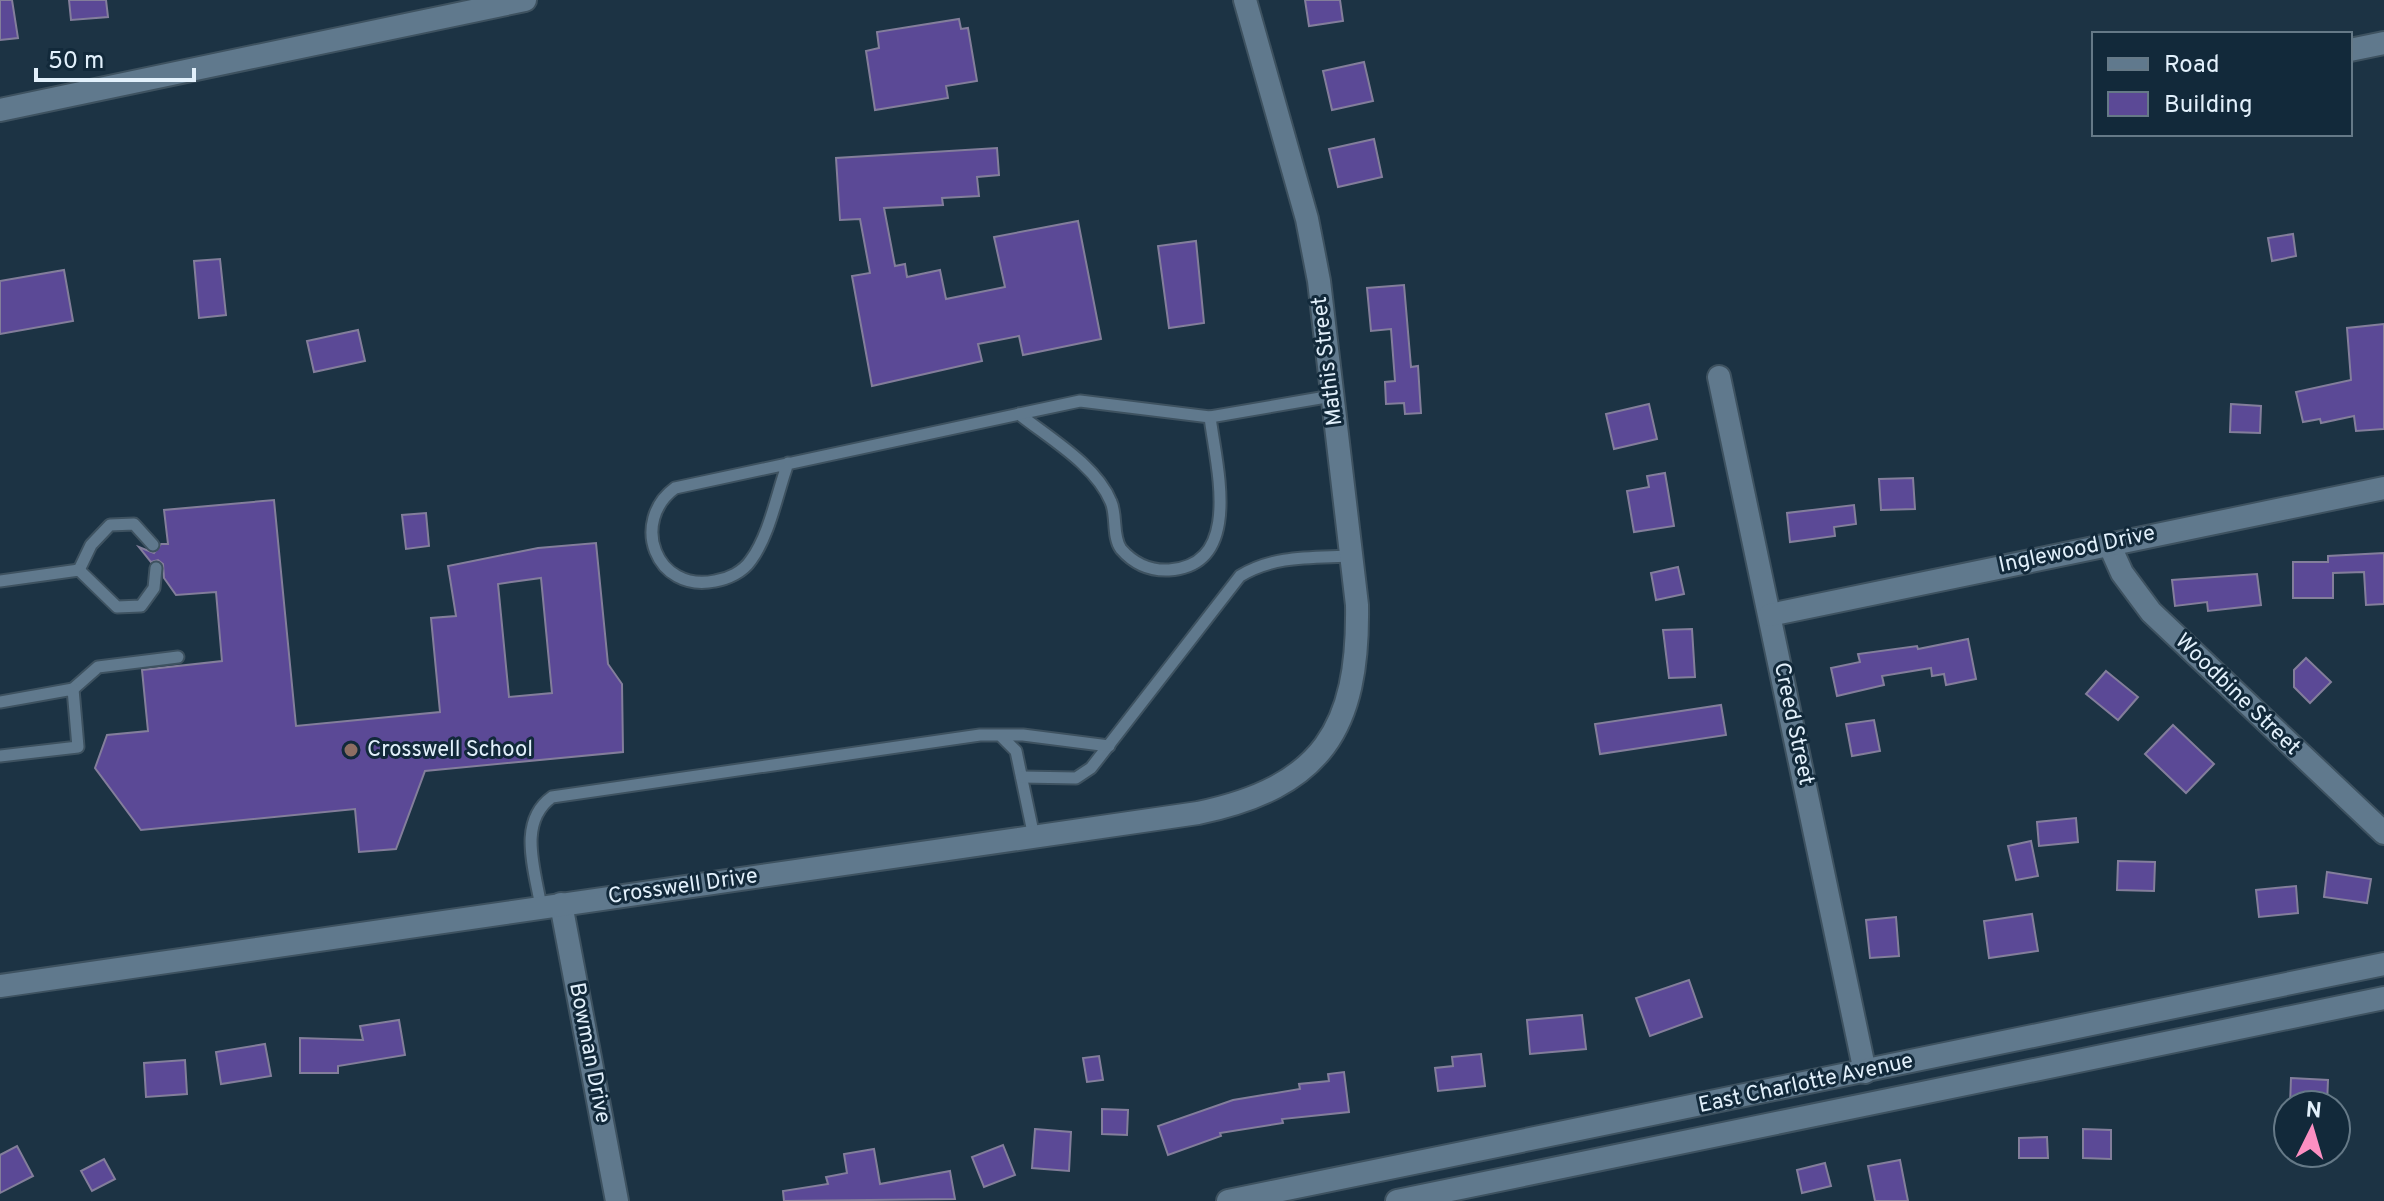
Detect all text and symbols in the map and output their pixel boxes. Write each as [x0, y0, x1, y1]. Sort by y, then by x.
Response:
scale bar [36, 32, 194, 82]
legend [2092, 32, 2352, 136]
text: 50 m [48, 47, 104, 77]
text: Road [2164, 51, 2220, 81]
text: Building [2164, 91, 2253, 121]
street label: Mathis Street [1307, 295, 1349, 427]
street label: Inglewood Drive [1996, 520, 2158, 580]
street label: Woodbine Street [2169, 628, 2305, 762]
street label: Creed Street [1767, 660, 1819, 788]
place label: Crosswell School [367, 737, 533, 764]
marker: Crosswell School [342, 741, 360, 759]
street label: Crosswell Drive [606, 863, 760, 911]
street label: Bowman Drive [562, 980, 616, 1126]
street label: East Charlotte Avenue [1696, 1048, 1916, 1120]
north arrow [2272, 1089, 2352, 1169]
text: N [2304, 1097, 2323, 1126]

